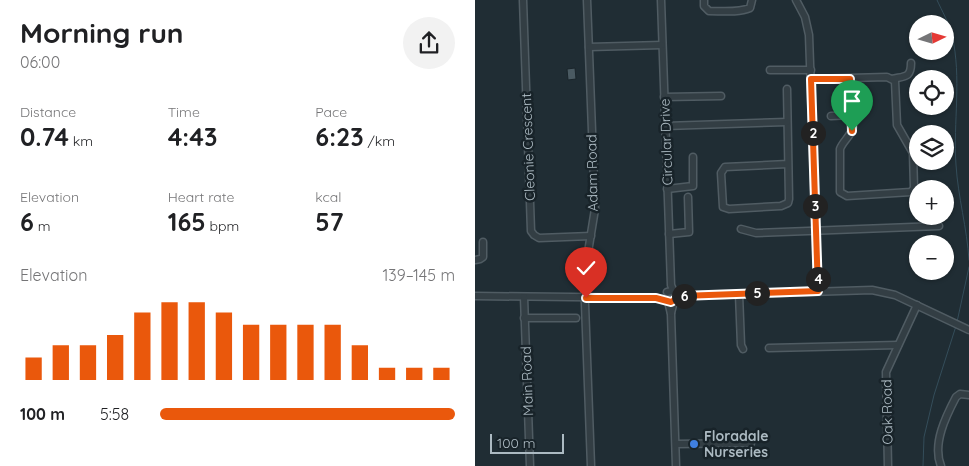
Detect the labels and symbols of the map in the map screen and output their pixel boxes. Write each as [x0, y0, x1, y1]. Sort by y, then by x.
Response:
north arrow [909, 15, 954, 60]
pin [831, 80, 873, 131]
street label: Cleonie Crescent [517, 92, 539, 201]
street label: Circular Drive [655, 98, 677, 186]
pin: 2 [801, 120, 825, 146]
street label: Adam Road [582, 134, 602, 212]
pin: 3 [803, 194, 827, 218]
pin [565, 247, 607, 298]
pin: 4 [805, 266, 831, 292]
pin: 5 [745, 280, 769, 306]
pin: 6 [671, 284, 697, 308]
street label: Main Road [517, 346, 537, 416]
street label: Oak Road [877, 379, 897, 445]
place label: Floradale Nurseries [704, 427, 768, 461]
scale bar [490, 431, 564, 454]
marker: Floradale Nurseries [688, 438, 700, 450]

